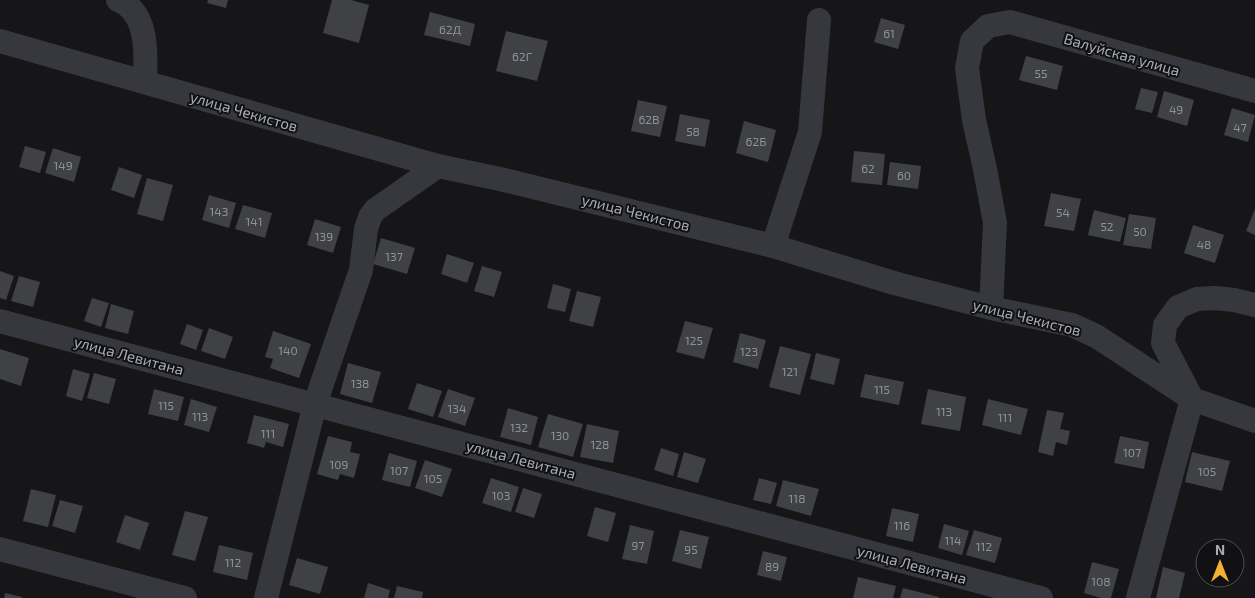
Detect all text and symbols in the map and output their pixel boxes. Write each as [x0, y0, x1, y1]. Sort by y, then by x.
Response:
house number: 62Д [439, 22, 461, 36]
house number: 61 [883, 26, 895, 40]
street label: Валуйская улица [1062, 29, 1182, 80]
house number: 62Г [512, 49, 532, 63]
house number: 55 [1035, 66, 1047, 80]
street label: улица Чекистов [188, 87, 300, 136]
house number: 49 [1169, 102, 1183, 116]
house number: 62В [638, 112, 660, 126]
house number: 47 [1233, 120, 1247, 134]
house number: 58 [686, 124, 700, 138]
house number: 62Б [746, 134, 766, 148]
house number: 149 [53, 158, 73, 172]
house number: 62 [861, 161, 875, 175]
house number: 60 [897, 168, 911, 182]
street label: улица Чекистов [580, 190, 692, 235]
house number: 143 [210, 204, 228, 218]
house number: 54 [1056, 205, 1070, 219]
house number: 141 [246, 214, 262, 228]
house number: 52 [1100, 219, 1114, 233]
house number: 50 [1133, 224, 1147, 238]
house number: 139 [315, 229, 333, 243]
house number: 48 [1197, 237, 1211, 251]
house number: 137 [385, 249, 403, 263]
street label: улица Чекистов [971, 295, 1083, 340]
street label: улица Левитана [72, 332, 186, 379]
house number: 125 [685, 333, 703, 347]
house number: 140 [278, 343, 298, 357]
house number: 123 [740, 344, 758, 358]
house number: 121 [782, 364, 798, 378]
house number: 138 [351, 376, 369, 390]
house number: 115 [874, 382, 890, 396]
house number: 115 [158, 398, 174, 412]
house number: 134 [448, 401, 466, 415]
house number: 113 [936, 404, 952, 418]
house number: 113 [192, 409, 208, 423]
house number: 111 [998, 410, 1012, 424]
house number: 132 [510, 420, 528, 434]
house number: 111 [261, 426, 275, 440]
house number: 130 [551, 428, 569, 442]
street label: улица Левитана [464, 436, 578, 483]
house number: 128 [591, 437, 609, 451]
house number: 107 [1123, 445, 1141, 459]
house number: 109 [330, 457, 349, 471]
house number: 107 [390, 463, 408, 477]
house number: 105 [1198, 464, 1216, 478]
house number: 105 [424, 471, 442, 485]
house number: 103 [492, 488, 510, 502]
house number: 118 [789, 491, 805, 505]
house number: 116 [894, 518, 910, 532]
house number: 114 [945, 533, 961, 547]
house number: 97 [631, 538, 645, 552]
north arrow [1195, 538, 1245, 588]
house number: 112 [976, 539, 992, 553]
street label: улица Левитана [855, 541, 969, 588]
text: N [1215, 541, 1225, 558]
house number: 95 [684, 542, 698, 556]
house number: 112 [225, 555, 241, 569]
house number: 89 [765, 559, 779, 573]
house number: 108 [1091, 574, 1111, 588]

